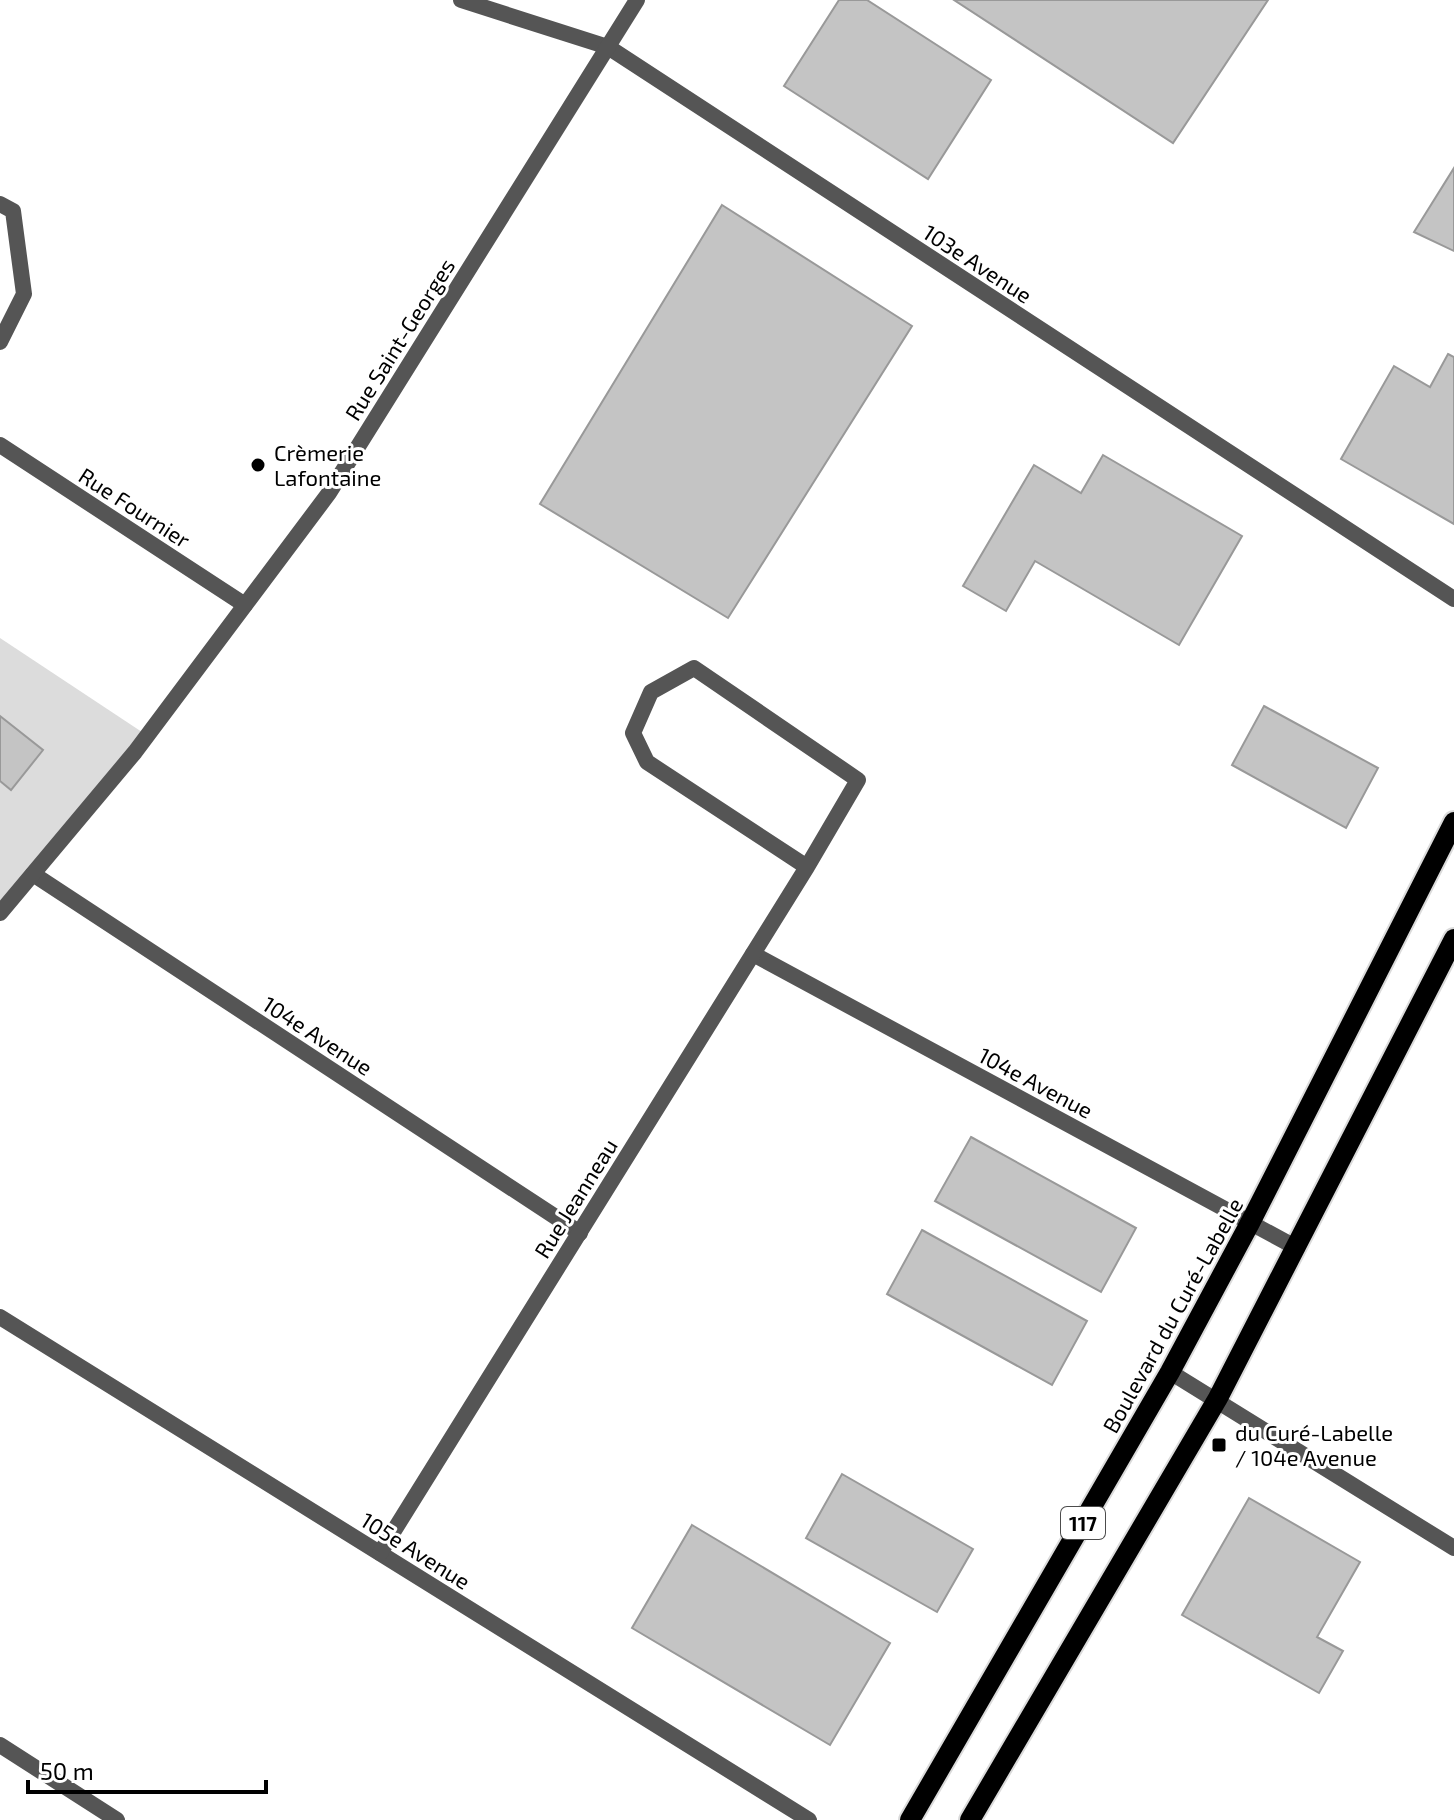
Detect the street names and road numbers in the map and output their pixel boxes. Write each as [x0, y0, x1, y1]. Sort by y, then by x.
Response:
street label: 103e Avenue [919, 218, 1037, 308]
street label: Rue Saint-Georges [339, 253, 459, 425]
street label: Rue Fournier [75, 461, 196, 553]
street label: 104e Avenue [258, 990, 378, 1080]
street label: 104e Avenue [975, 1041, 1097, 1123]
street label: Rue Jeanneau [528, 1134, 622, 1262]
street label: Boulevard du Curé-Labelle [1096, 1193, 1248, 1437]
street label: 105e Avenue [357, 1506, 475, 1594]
road number: 117 [1061, 1507, 1105, 1539]

